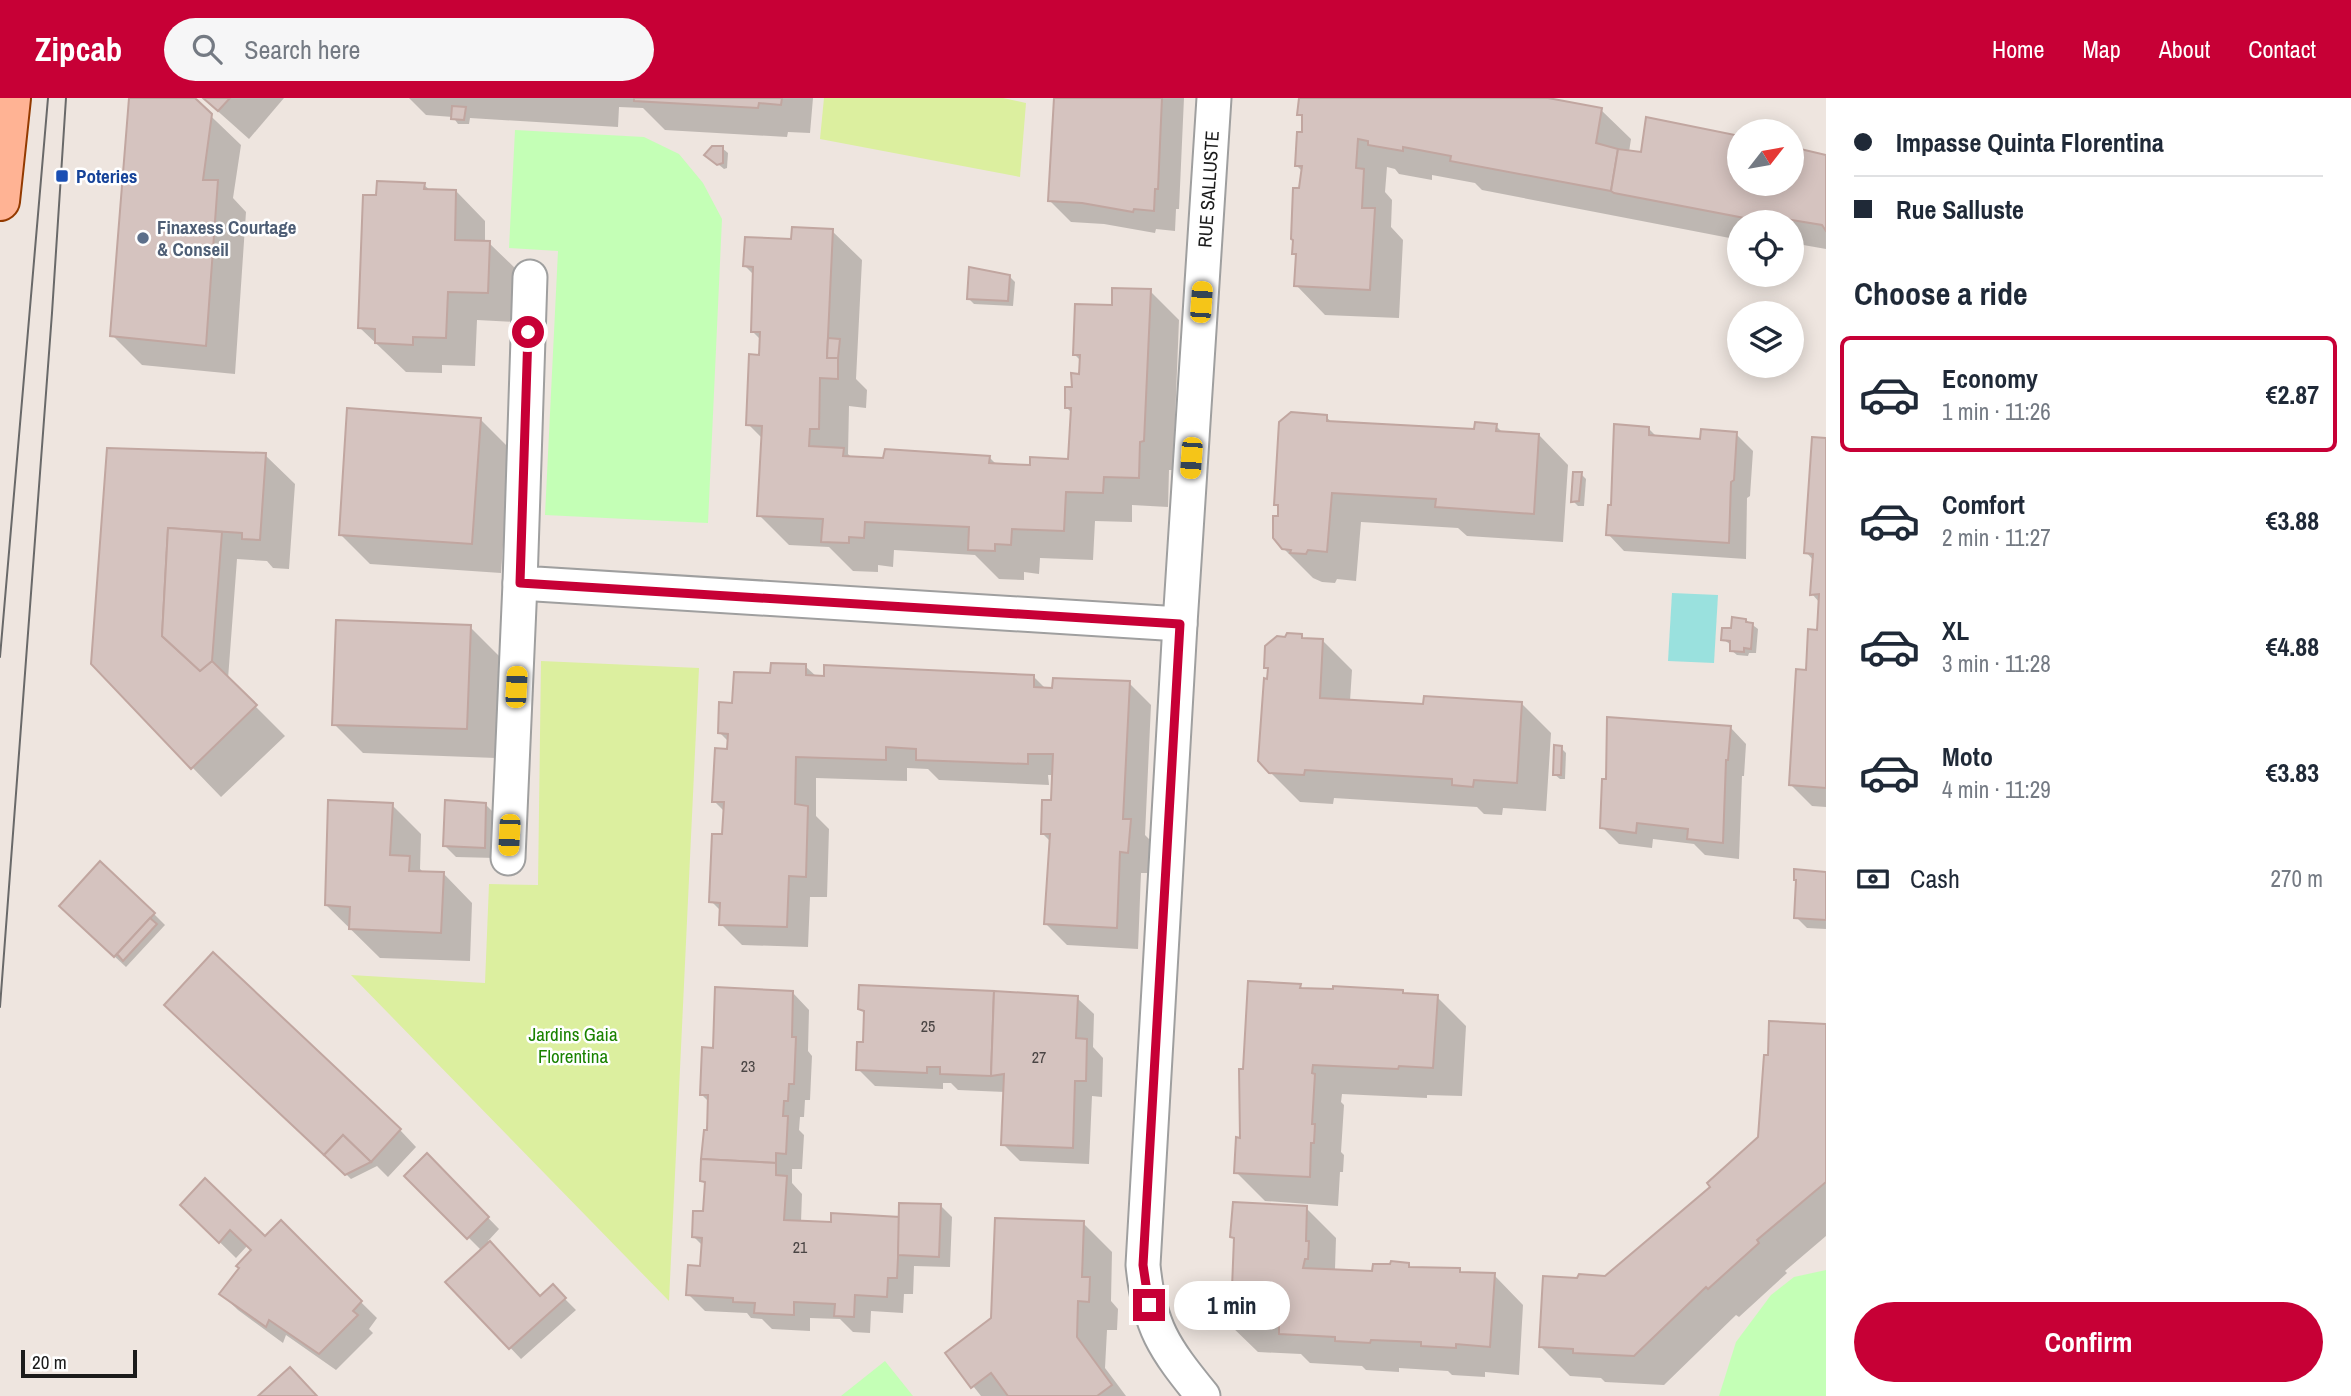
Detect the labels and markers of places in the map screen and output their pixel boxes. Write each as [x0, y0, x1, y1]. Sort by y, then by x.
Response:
place label: Poteries [76, 163, 137, 189]
marker: Poteries [54, 168, 70, 184]
place label: Finaxess Courtage & Conseil [157, 214, 297, 262]
marker: Finaxess Courtage & Conseil [135, 230, 151, 246]

